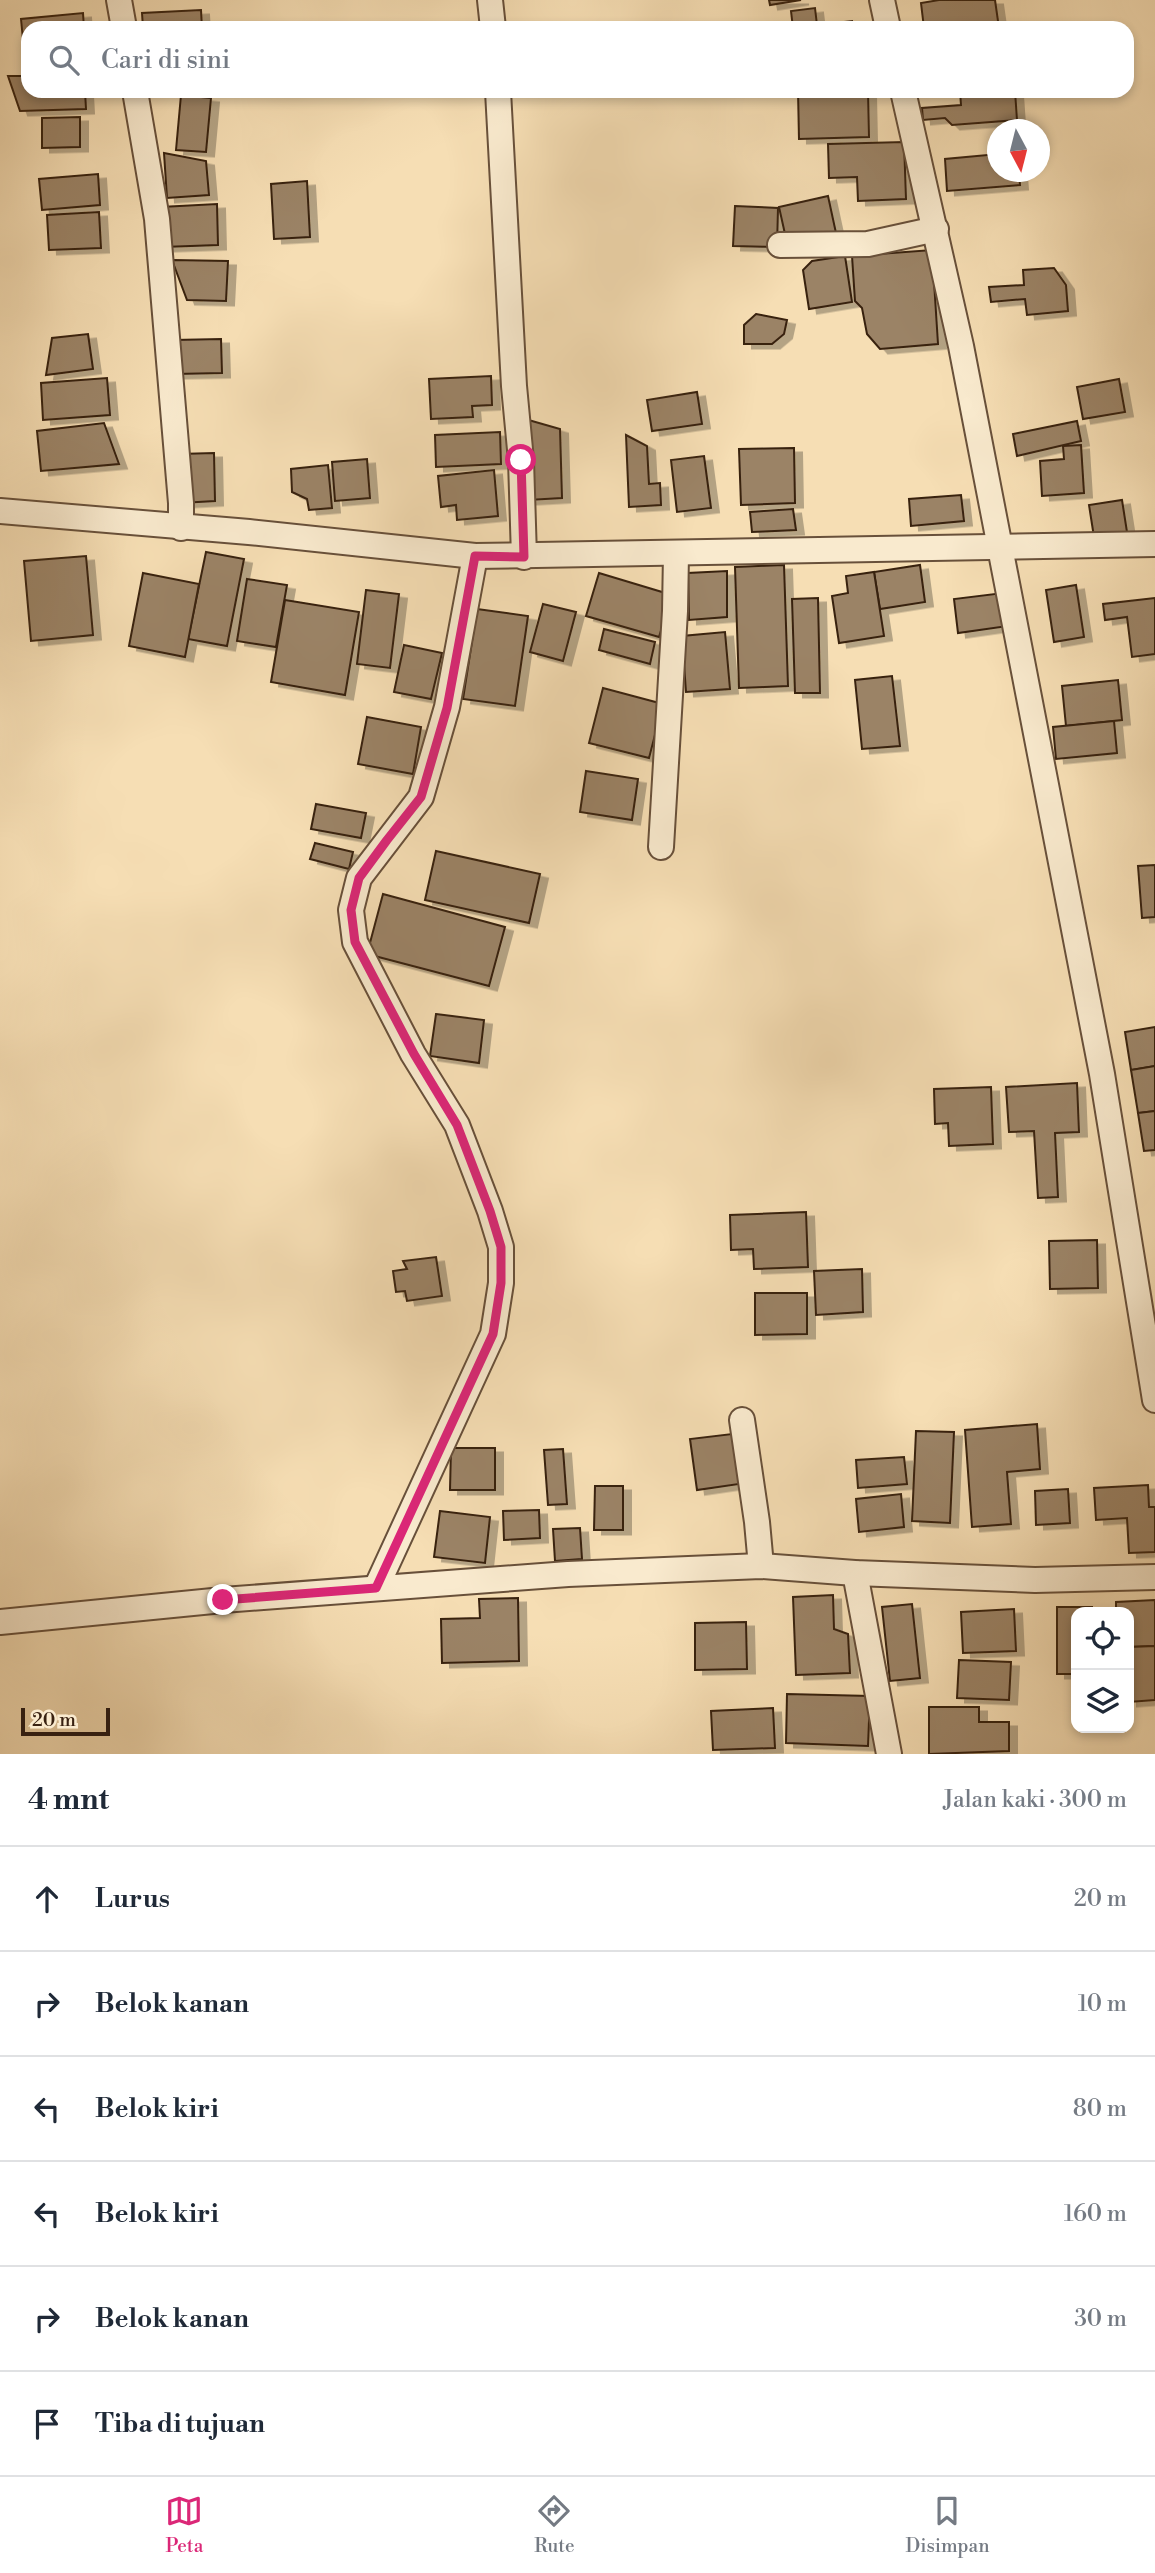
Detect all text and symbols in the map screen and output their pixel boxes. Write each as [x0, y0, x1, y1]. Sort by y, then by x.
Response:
search box [21, 21, 1134, 98]
icon: search [45, 41, 83, 79]
text: Cari di sini [101, 44, 230, 76]
north arrow [987, 119, 1050, 182]
route start [505, 444, 536, 475]
route end [207, 1584, 238, 1615]
map controls [1071, 1607, 1134, 1733]
button: locate [1071, 1607, 1134, 1670]
button: layers [1071, 1670, 1134, 1733]
scale bar [21, 1705, 110, 1737]
text: 20 m [32, 1708, 76, 1732]
text: 4 mnt [28, 1781, 109, 1819]
text: Jalan kaki · 300 m [943, 1786, 1127, 1814]
icon: ahead [28, 1880, 66, 1918]
text: Lurus [95, 1883, 170, 1915]
text: 20 m [1074, 1885, 1127, 1913]
icon: right [28, 1985, 66, 2023]
text: Belok kanan [95, 1988, 249, 2020]
text: 10 m [1078, 1990, 1127, 2018]
icon: left [28, 2090, 66, 2128]
text: Belok kiri [95, 2093, 219, 2125]
text: 80 m [1073, 2095, 1127, 2123]
icon: left [28, 2195, 66, 2233]
text: Belok kiri [95, 2198, 219, 2230]
text: 160 m [1064, 2200, 1127, 2228]
icon: right [28, 2300, 66, 2338]
text: Belok kanan [95, 2303, 249, 2335]
text: 30 m [1074, 2305, 1127, 2333]
icon: arrive [28, 2405, 66, 2443]
text: Tiba di tujuan [95, 2408, 265, 2440]
tab: Peta [165, 2492, 203, 2558]
tab: Rute [534, 2492, 575, 2558]
tab: Disimpan [905, 2492, 990, 2558]

